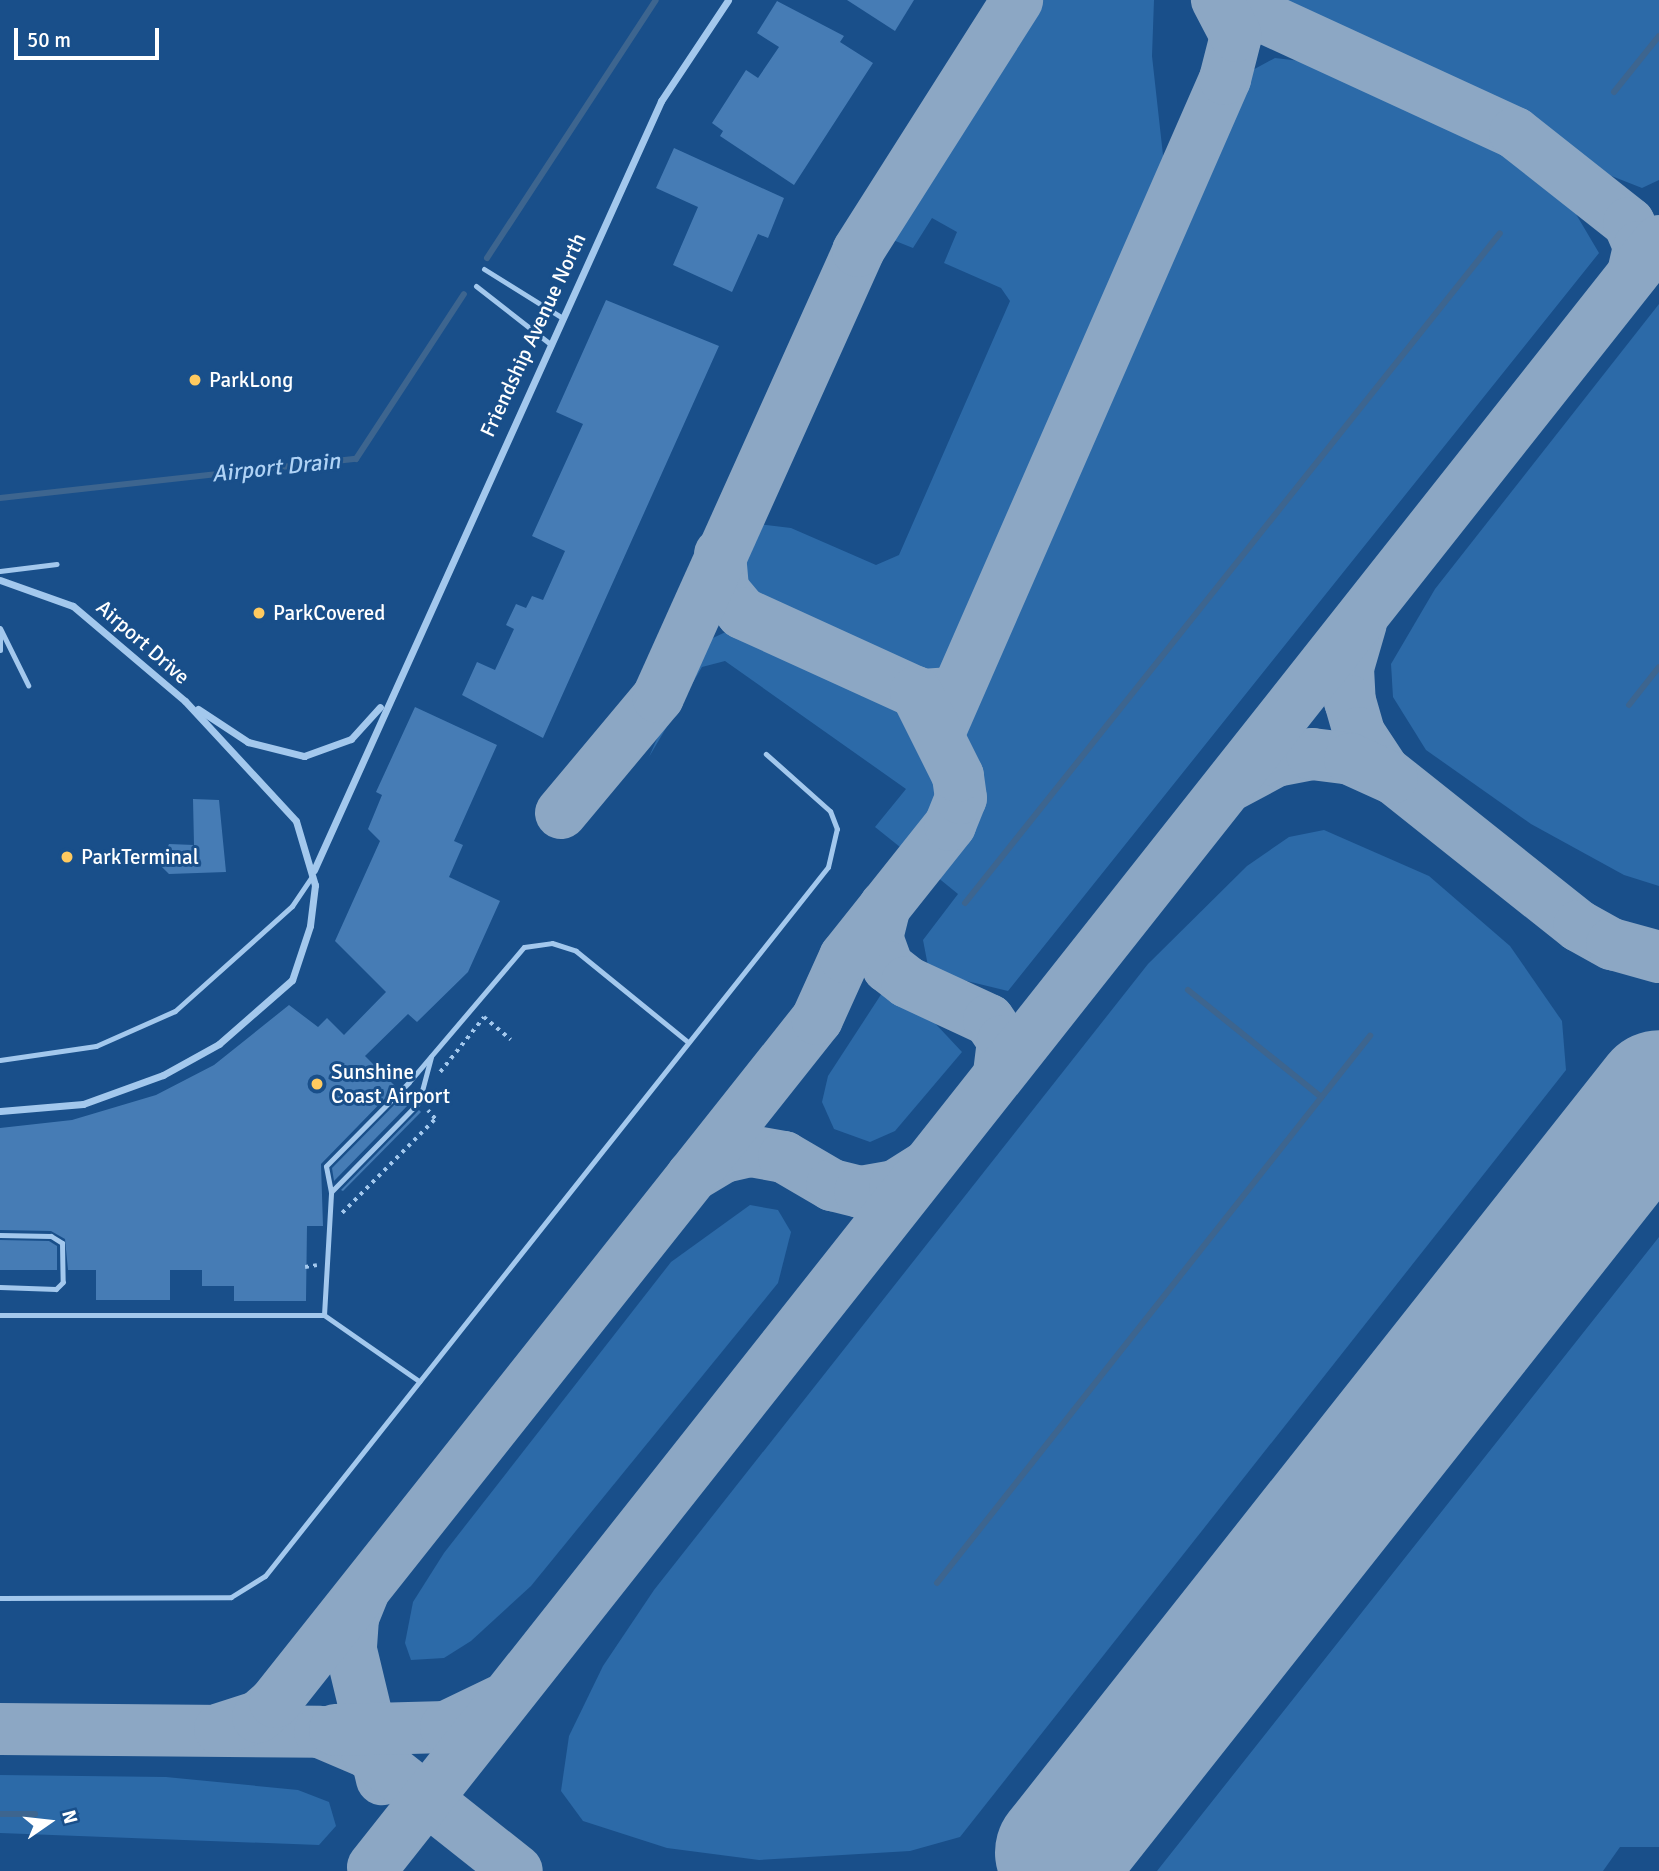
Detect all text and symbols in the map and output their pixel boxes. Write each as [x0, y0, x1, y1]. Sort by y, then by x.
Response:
scale bar [18, 14, 163, 58]
text: 50 m [27, 27, 71, 53]
street label: Friendship Avenue North [475, 229, 591, 441]
place label: ParkLong [209, 367, 293, 393]
marker: ParkLong [187, 372, 203, 388]
water label: Airport Drain [211, 448, 341, 488]
street label: Airport Drive [91, 595, 195, 689]
place label: ParkCovered [273, 600, 385, 626]
marker: ParkCovered [251, 605, 267, 621]
place label: ParkTerminal [81, 844, 199, 870]
marker: ParkTerminal [59, 849, 75, 865]
place label: Sunshine Coast Airport [331, 1059, 450, 1109]
marker: Sunshine Coast Airport [309, 1076, 325, 1092]
north arrow [14, 1787, 84, 1857]
text: N [56, 1808, 83, 1826]

